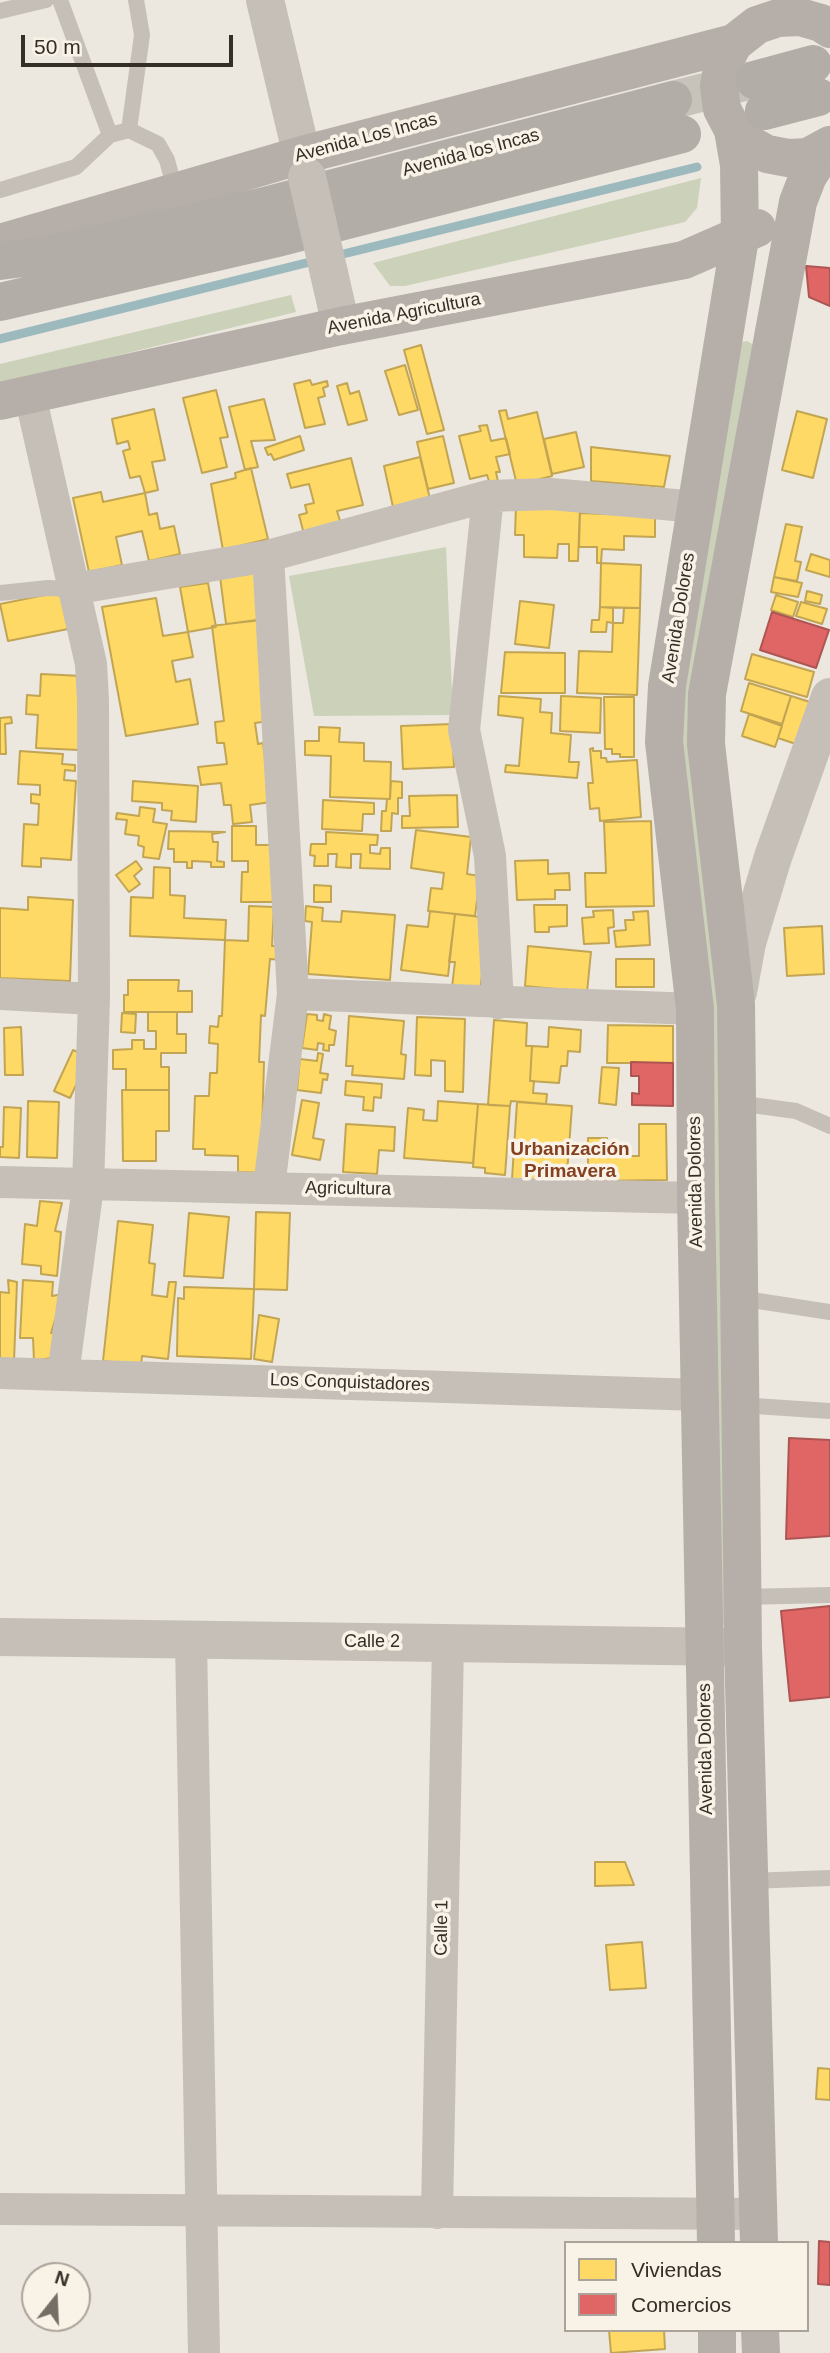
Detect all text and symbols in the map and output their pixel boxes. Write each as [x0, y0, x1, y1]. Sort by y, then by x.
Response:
scale bar [24, 21, 236, 65]
text: 50 m [34, 35, 81, 58]
street label: Avenida Los Incas [292, 109, 440, 167]
street label: Avenida los Incas [400, 124, 542, 182]
street label: Avenida Agricultura [325, 289, 483, 339]
street label: Avenida Dolores [658, 551, 700, 685]
street label: Avenida Dolores [684, 1116, 708, 1248]
district label: Urbanización Primavera [510, 1139, 630, 1183]
street label: Agricultura [305, 1177, 391, 1201]
street label: Los Conquistadores [270, 1369, 430, 1397]
street label: Calle 2 [344, 1631, 400, 1653]
street label: Avenida Dolores [694, 1683, 718, 1815]
street label: Calle 1 [431, 1900, 453, 1956]
legend [564, 2241, 809, 2332]
text: Viviendas [631, 2258, 722, 2281]
north arrow [21, 2262, 91, 2332]
text: N [52, 2266, 72, 2291]
text: Comercios [631, 2293, 731, 2316]

